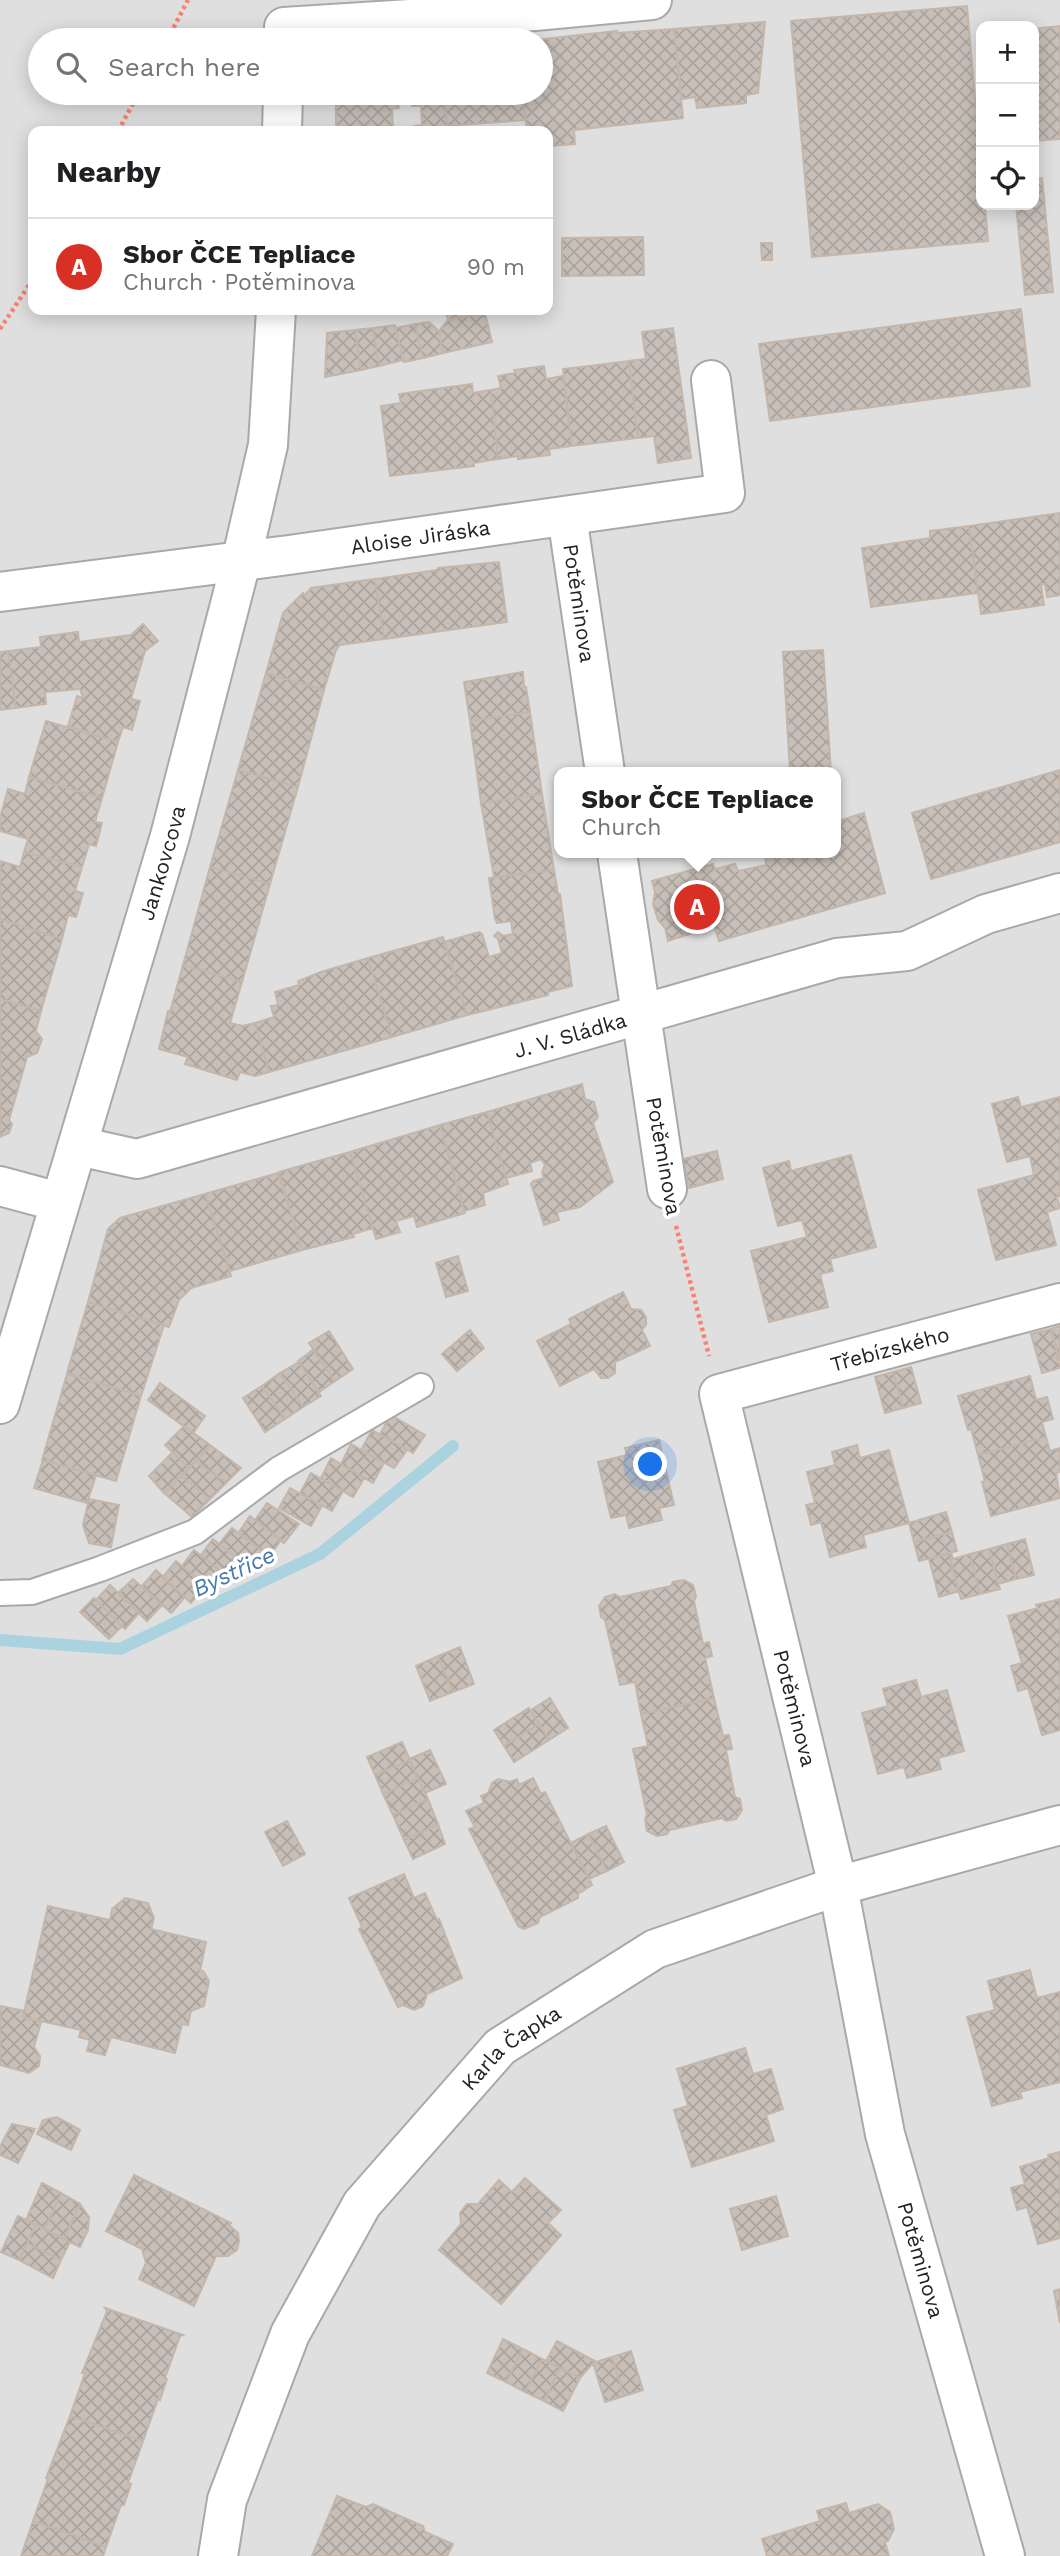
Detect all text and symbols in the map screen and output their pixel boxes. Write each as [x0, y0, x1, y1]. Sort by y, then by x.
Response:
map controls [976, 21, 1039, 210]
button: + [976, 21, 1039, 84]
search box [28, 28, 553, 105]
icon: search [52, 48, 90, 86]
text: Search here [108, 52, 260, 82]
button: − [976, 84, 1039, 147]
button: locate [976, 147, 1039, 210]
text: Nearby [56, 154, 161, 189]
text: Sbor ČCE Tepliace [123, 239, 355, 269]
text: A [71, 254, 87, 281]
text: 90 m [467, 254, 525, 281]
text: Church · Potěminova [123, 269, 355, 296]
street label: Aloise Jiráska [349, 514, 492, 559]
street label: Potěminova [559, 542, 601, 664]
popup [554, 767, 841, 858]
text: Sbor ČCE Tepliace [581, 784, 814, 814]
street label: Jankovcova [133, 802, 190, 923]
text: Church [581, 814, 662, 841]
pin: A [674, 881, 720, 933]
street label: J. V. Sládka [511, 1007, 629, 1063]
street label: Potěminova [641, 1095, 687, 1217]
street label: Třebízského [828, 1321, 952, 1376]
your location [633, 1447, 667, 1481]
water label: Bystřice [189, 1541, 279, 1603]
street label: Potěminova [768, 1647, 822, 1769]
street label: Karla Čapka [456, 1999, 565, 2095]
street label: Potěminova [892, 2199, 950, 2321]

